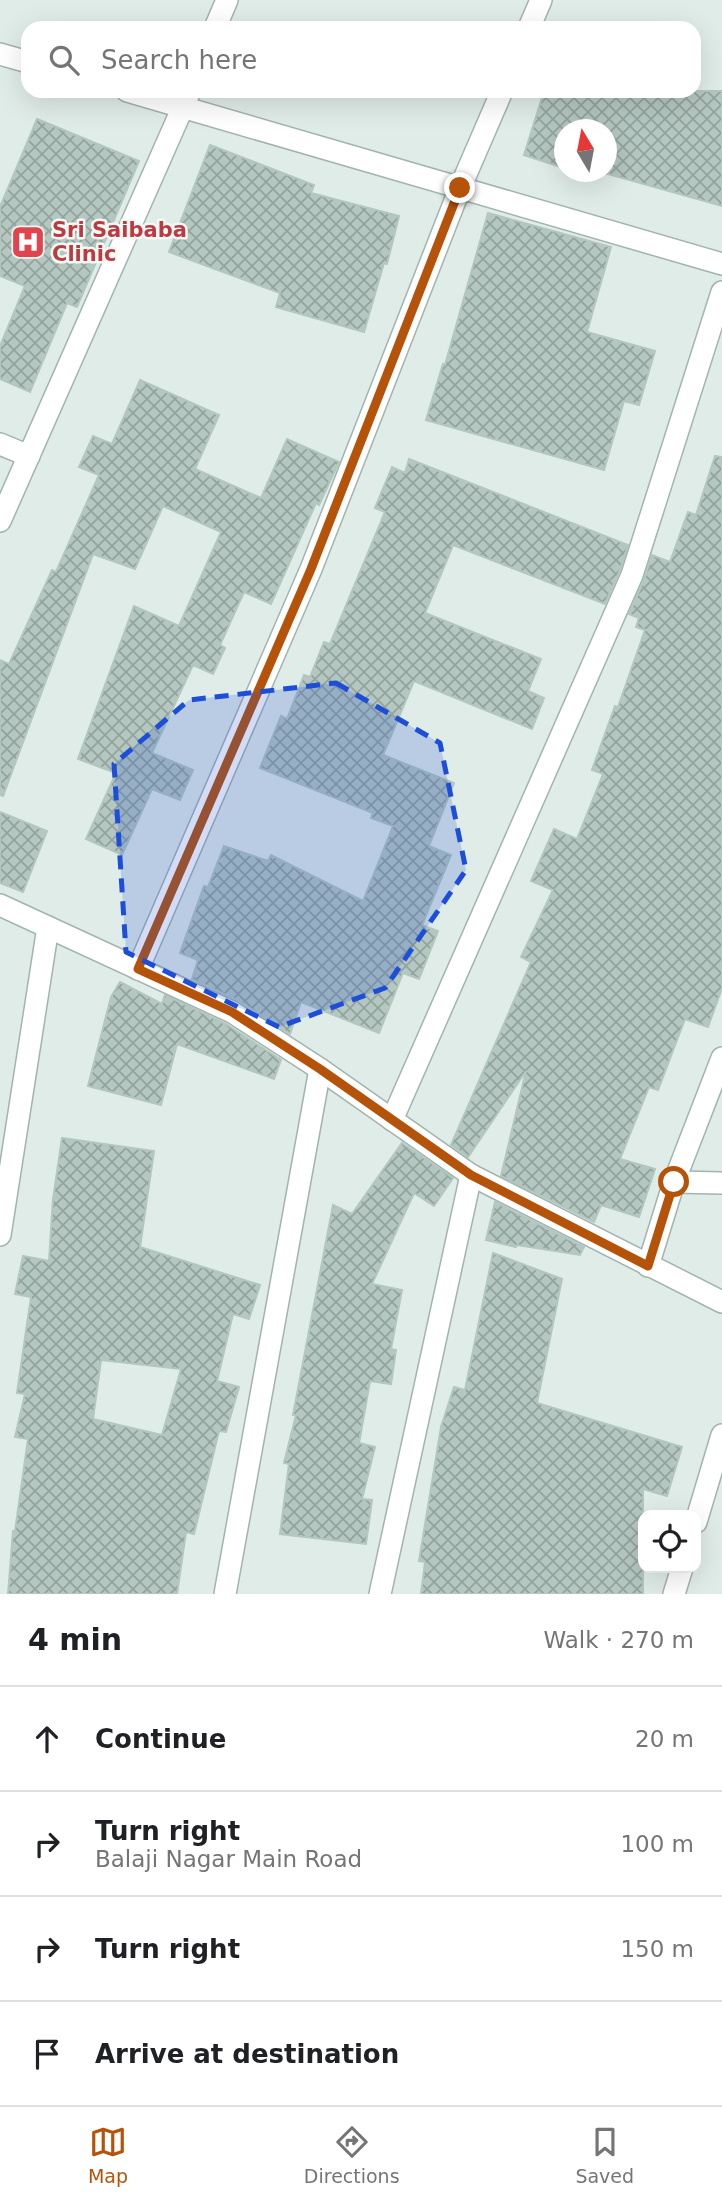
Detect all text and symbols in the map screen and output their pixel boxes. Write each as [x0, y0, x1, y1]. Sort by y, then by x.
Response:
search box [21, 21, 701, 98]
icon: search [45, 41, 83, 79]
text: Search here [101, 45, 257, 75]
north arrow [554, 119, 617, 182]
route end [444, 172, 475, 203]
place label: Sri Saibaba Clinic [52, 218, 187, 266]
hospital icon: Sri Saibaba Clinic [9, 223, 47, 261]
route start [658, 1166, 689, 1197]
map controls [638, 1510, 701, 1573]
button: locate [638, 1510, 701, 1573]
text: 4 min [28, 1622, 122, 1657]
text: Walk · 270 m [543, 1627, 694, 1653]
icon: ahead [28, 1720, 66, 1758]
text: Continue [95, 1724, 226, 1754]
text: 20 m [635, 1726, 694, 1752]
text: Turn right [95, 1816, 240, 1846]
icon: right [28, 1825, 66, 1863]
text: 100 m [620, 1831, 694, 1857]
text: Balaji Nagar Main Road [95, 1846, 362, 1872]
icon: right [28, 1930, 66, 1968]
text: Turn right [95, 1934, 240, 1964]
text: 150 m [620, 1936, 694, 1962]
icon: arrive [28, 2035, 66, 2073]
text: Arrive at destination [95, 2039, 399, 2069]
tab: Map [88, 2123, 128, 2187]
tab: Directions [304, 2123, 400, 2187]
tab: Saved [575, 2123, 634, 2187]

